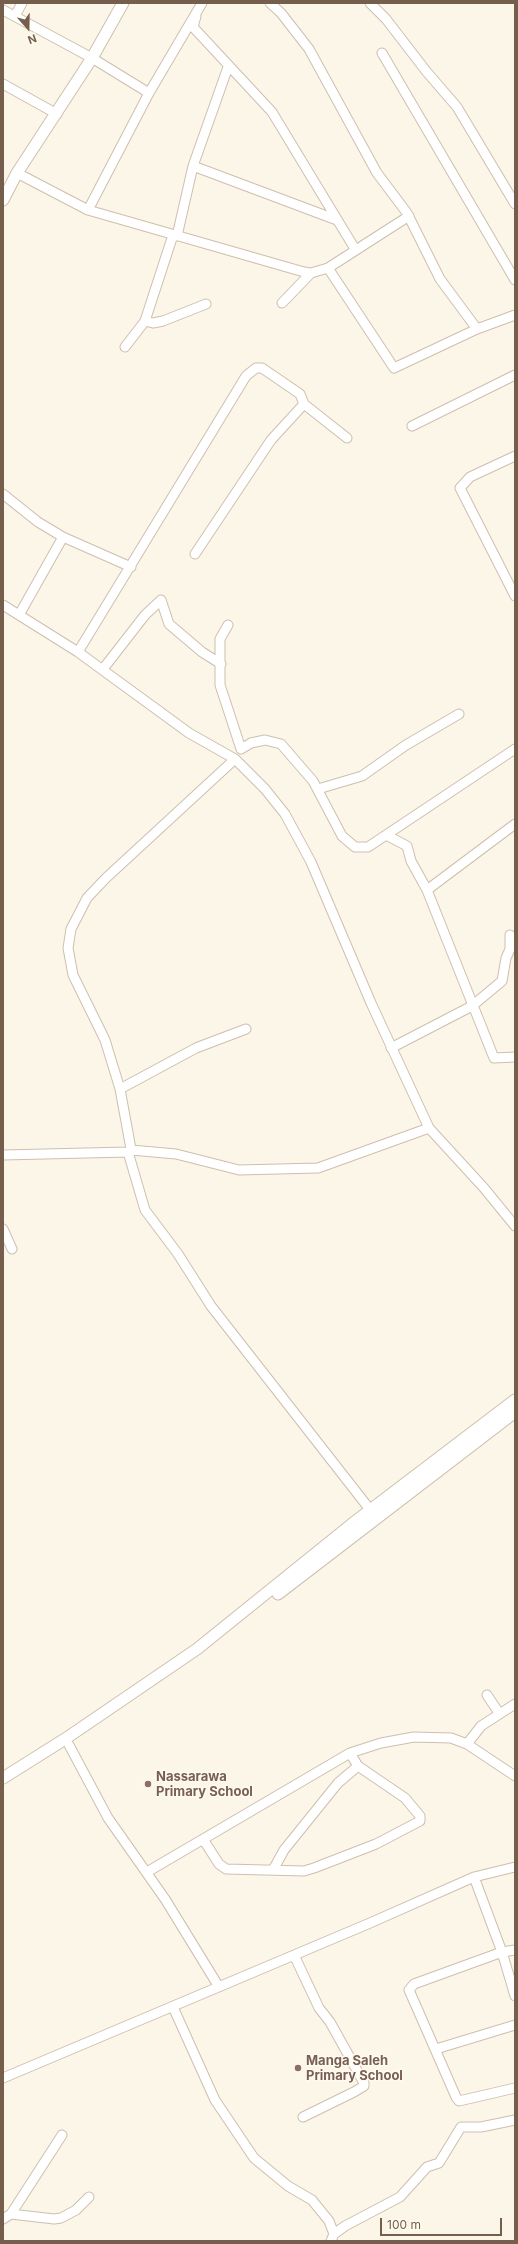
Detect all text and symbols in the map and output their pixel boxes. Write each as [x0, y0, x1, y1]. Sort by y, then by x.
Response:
north arrow [8, 8, 48, 48]
text: N [26, 31, 38, 47]
place label: Nassarawa Primary School [156, 1769, 253, 1800]
marker: Nassarawa Primary School [143, 1779, 153, 1789]
place label: Manga Saleh Primary School [306, 2053, 403, 2084]
marker: Manga Saleh Primary School [293, 2063, 303, 2073]
scale bar [382, 2210, 504, 2236]
text: 100 m [387, 2217, 421, 2232]

